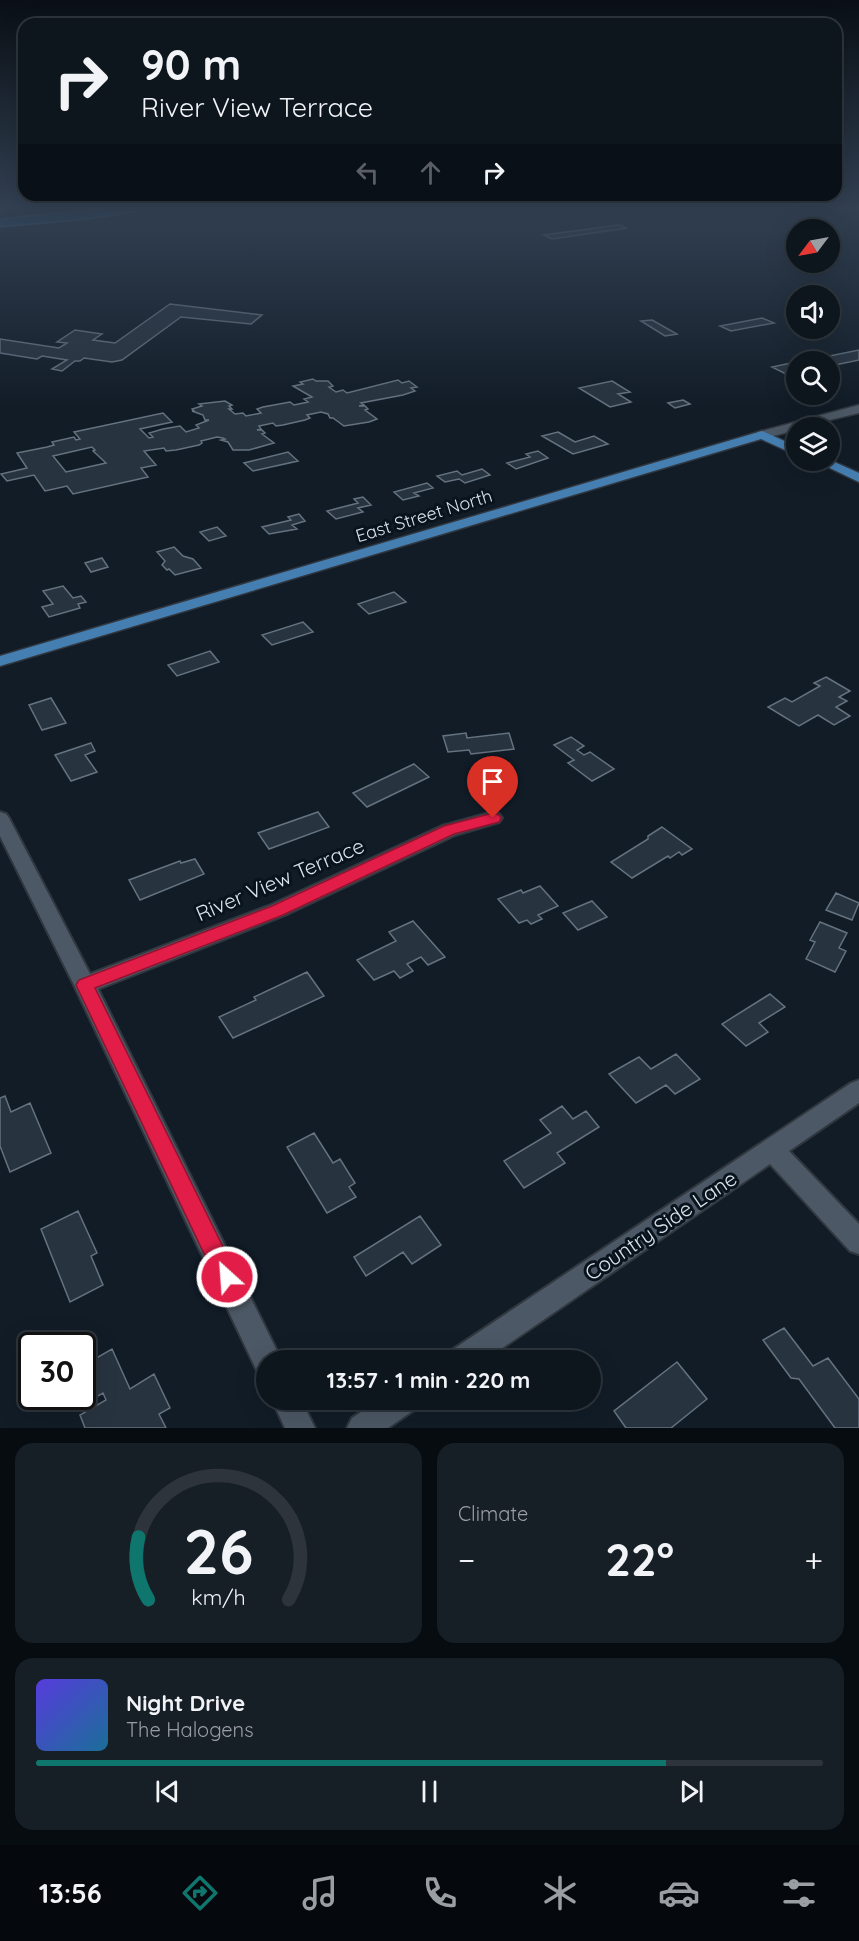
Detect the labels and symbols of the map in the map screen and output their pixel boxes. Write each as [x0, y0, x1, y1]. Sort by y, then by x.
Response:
north arrow [786, 219, 840, 273]
street label: East Street North [353, 484, 495, 547]
pin [467, 756, 518, 818]
street label: River View Terrace [191, 832, 368, 926]
street label: Country Side Lane [579, 1165, 741, 1286]
position arrow [195, 1245, 259, 1309]
speed limit sign: 30 [18, 1332, 96, 1410]

